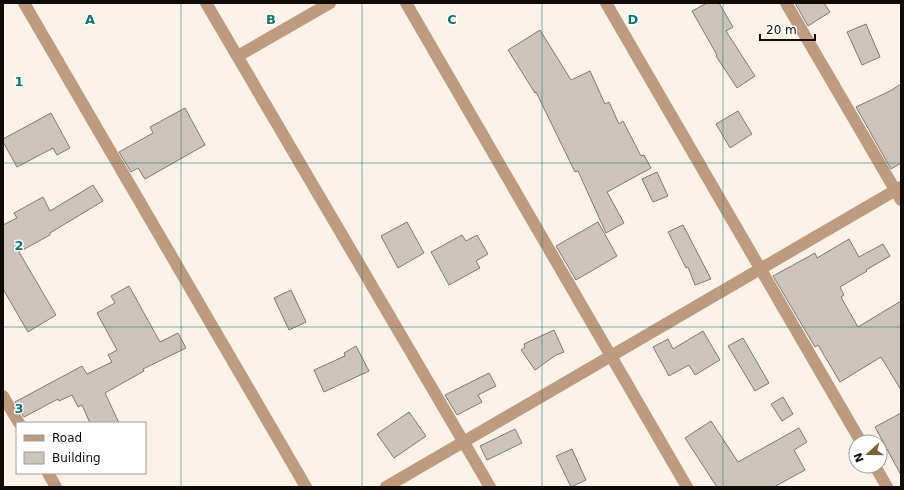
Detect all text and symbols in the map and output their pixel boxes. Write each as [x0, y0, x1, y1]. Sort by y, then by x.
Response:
text: A [85, 12, 95, 27]
text: B [266, 12, 276, 27]
text: C [447, 12, 457, 27]
text: D [628, 12, 639, 27]
scale bar [760, 16, 815, 42]
text: 20 m [766, 23, 797, 37]
text: 1 [14, 74, 24, 89]
text: 2 [14, 238, 24, 253]
text: 3 [14, 401, 24, 416]
legend [16, 422, 146, 474]
text: Road [52, 431, 82, 445]
north arrow [848, 434, 888, 474]
text: Building [52, 451, 101, 465]
text: N [851, 451, 867, 464]

